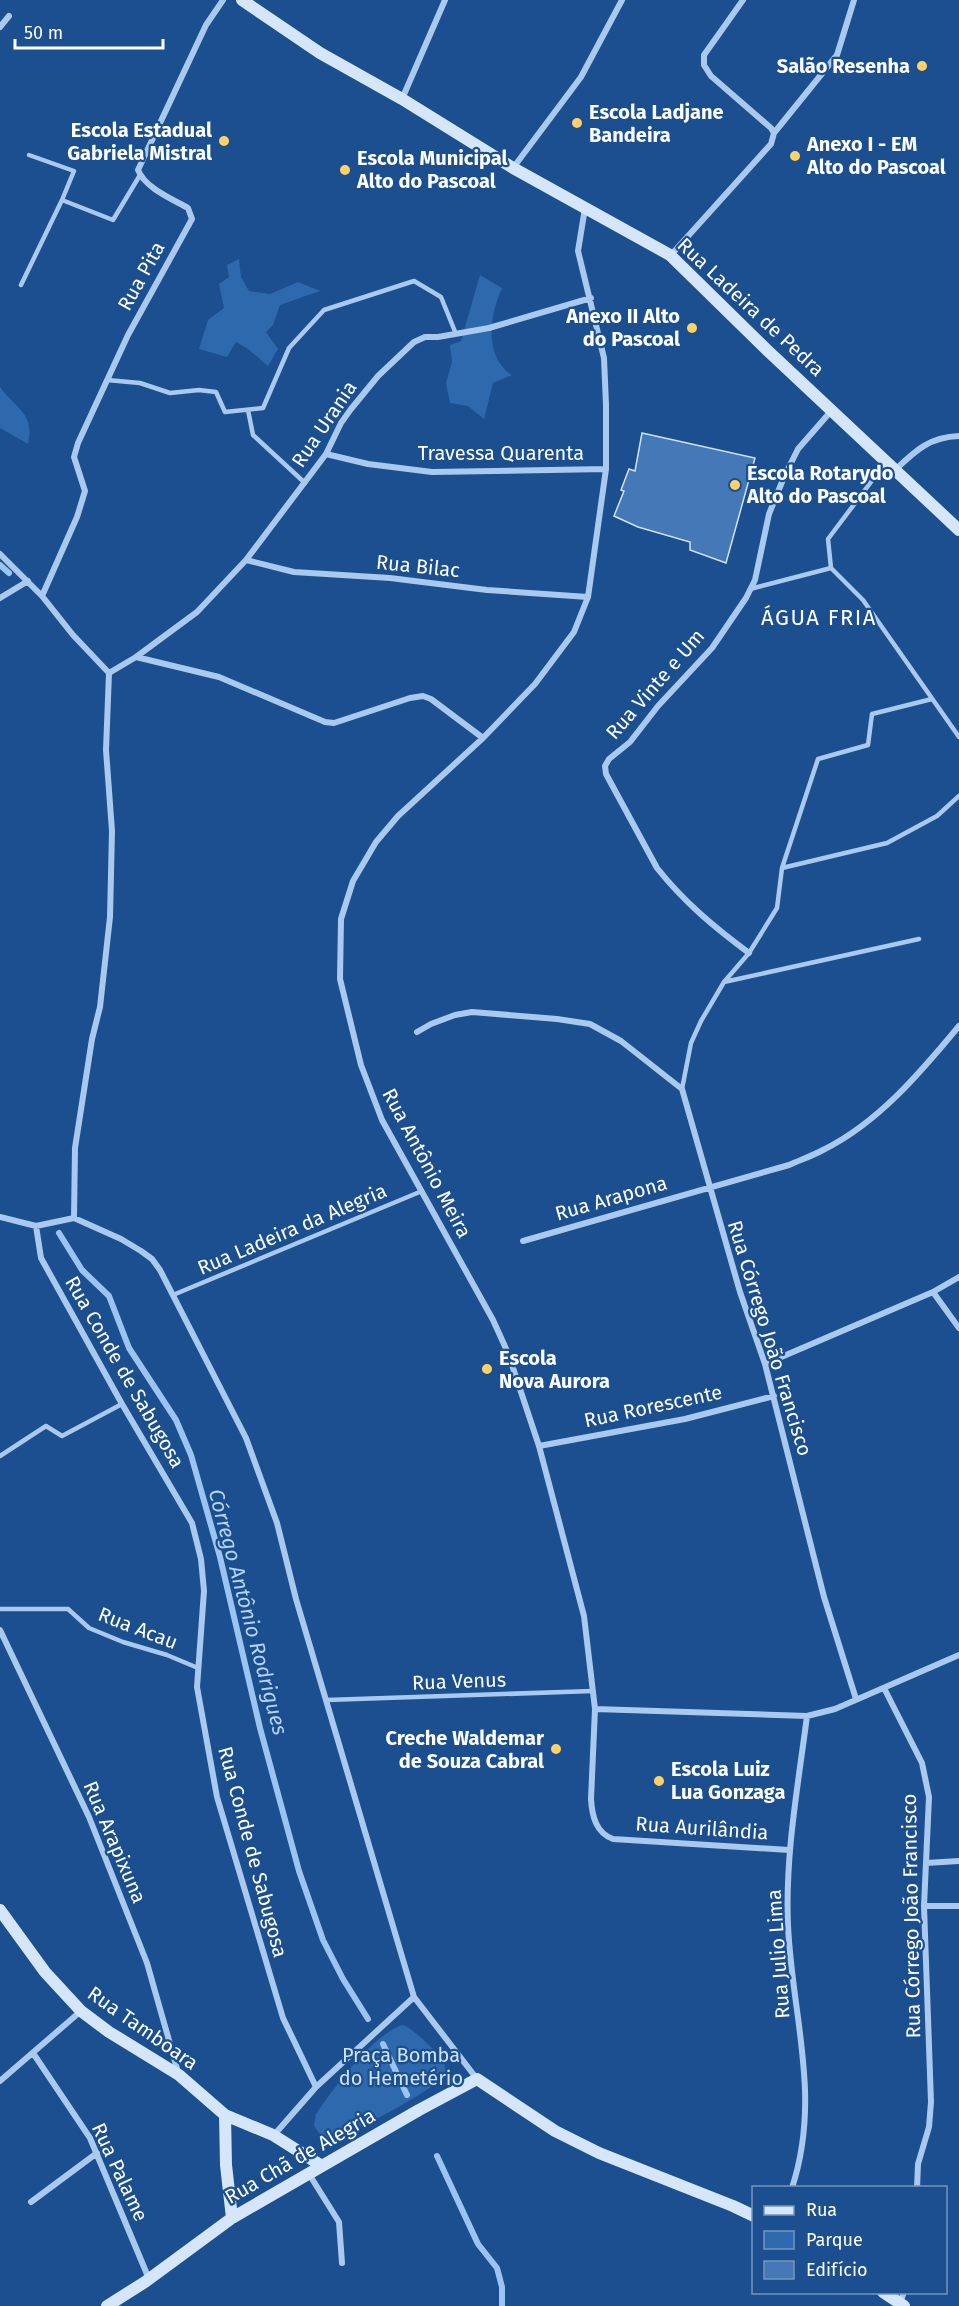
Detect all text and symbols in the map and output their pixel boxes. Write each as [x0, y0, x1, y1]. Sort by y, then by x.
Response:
scale bar [15, 12, 164, 50]
text: 50 m [24, 22, 63, 44]
place label: Salão Resenha [777, 54, 910, 78]
marker: Salão Resenha [915, 59, 929, 73]
place label: Escola Ladjane Bandeira [589, 100, 724, 147]
marker: Escola Ladjane Bandeira [570, 116, 584, 130]
place label: Escola Estadual Gabriela Mistral [67, 118, 212, 165]
place label: Anexo I - EM Alto do Pascoal [806, 132, 946, 179]
marker: Escola Estadual Gabriela Mistral [217, 134, 231, 148]
place label: Escola Municipal Alto do Pascoal [356, 146, 508, 193]
marker: Anexo I - EM Alto do Pascoal [788, 149, 802, 163]
marker: Escola Municipal Alto do Pascoal [338, 163, 352, 177]
street label: Rua Ladeira de Pedra [673, 233, 829, 381]
street label: Rua Pita [112, 237, 170, 315]
place label: Anexo II Alto do Pascoal [565, 304, 680, 351]
marker: Anexo II Alto do Pascoal [685, 321, 699, 335]
street label: Rua Urania [286, 376, 362, 472]
street label: Travessa Quarenta [418, 441, 584, 465]
place label: Escola Rotarydo Alto do Pascoal [746, 461, 894, 508]
marker: Escola Rotarydo Alto do Pascoal [728, 478, 742, 492]
street label: Rua Bilac [375, 550, 461, 582]
district label: ÁGUA FRIA [761, 604, 877, 631]
street label: Rua Vinte e Um [601, 624, 709, 744]
street label: Rua Antônio Meira [377, 1084, 477, 1242]
street label: Rua Arapona [552, 1171, 670, 1225]
street label: Rua Ladeira da Alegria [194, 1178, 390, 1280]
street label: Rua Córrego João Francisco [723, 1217, 817, 1459]
street label: Rua Conde de Sabugosa [60, 1272, 190, 1472]
place label: Escola Nova Aurora [499, 1346, 610, 1393]
marker: Escola Nova Aurora [480, 1362, 494, 1376]
street label: Rua Rorescente [582, 1380, 724, 1432]
water label: Córrego Antônio Rodrigues [203, 1486, 293, 1738]
street label: Rua Acau [95, 1602, 181, 1654]
street label: Rua Venus [412, 1667, 506, 1695]
place label: Creche Waldemar de Souza Cabral [386, 1726, 545, 1773]
marker: Creche Waldemar de Souza Cabral [549, 1742, 563, 1756]
street label: Rua Conde de Sabugosa [213, 1744, 293, 1960]
place label: Escola Luiz Lua Gonzaga [671, 1757, 785, 1804]
marker: Escola Luiz Lua Gonzaga [652, 1774, 666, 1788]
street label: Rua Arapixuna [78, 1777, 152, 1907]
street label: Rua Córrego João Francisco [897, 1793, 925, 2039]
street label: Rua Aurilândia [635, 1811, 769, 1845]
street label: Rua Julio Lima [762, 1888, 794, 2020]
street label: Rua Tamboara [83, 1981, 203, 2075]
park label: Praça Bomba do Hemetério [339, 2043, 463, 2090]
street label: Rua Chã de Alegria [220, 2103, 380, 2209]
street label: Rua Palame [87, 2119, 153, 2225]
legend [752, 2186, 947, 2294]
text: Rua [806, 2199, 837, 2221]
text: Parque [806, 2229, 863, 2251]
text: Edifício [806, 2259, 868, 2281]

